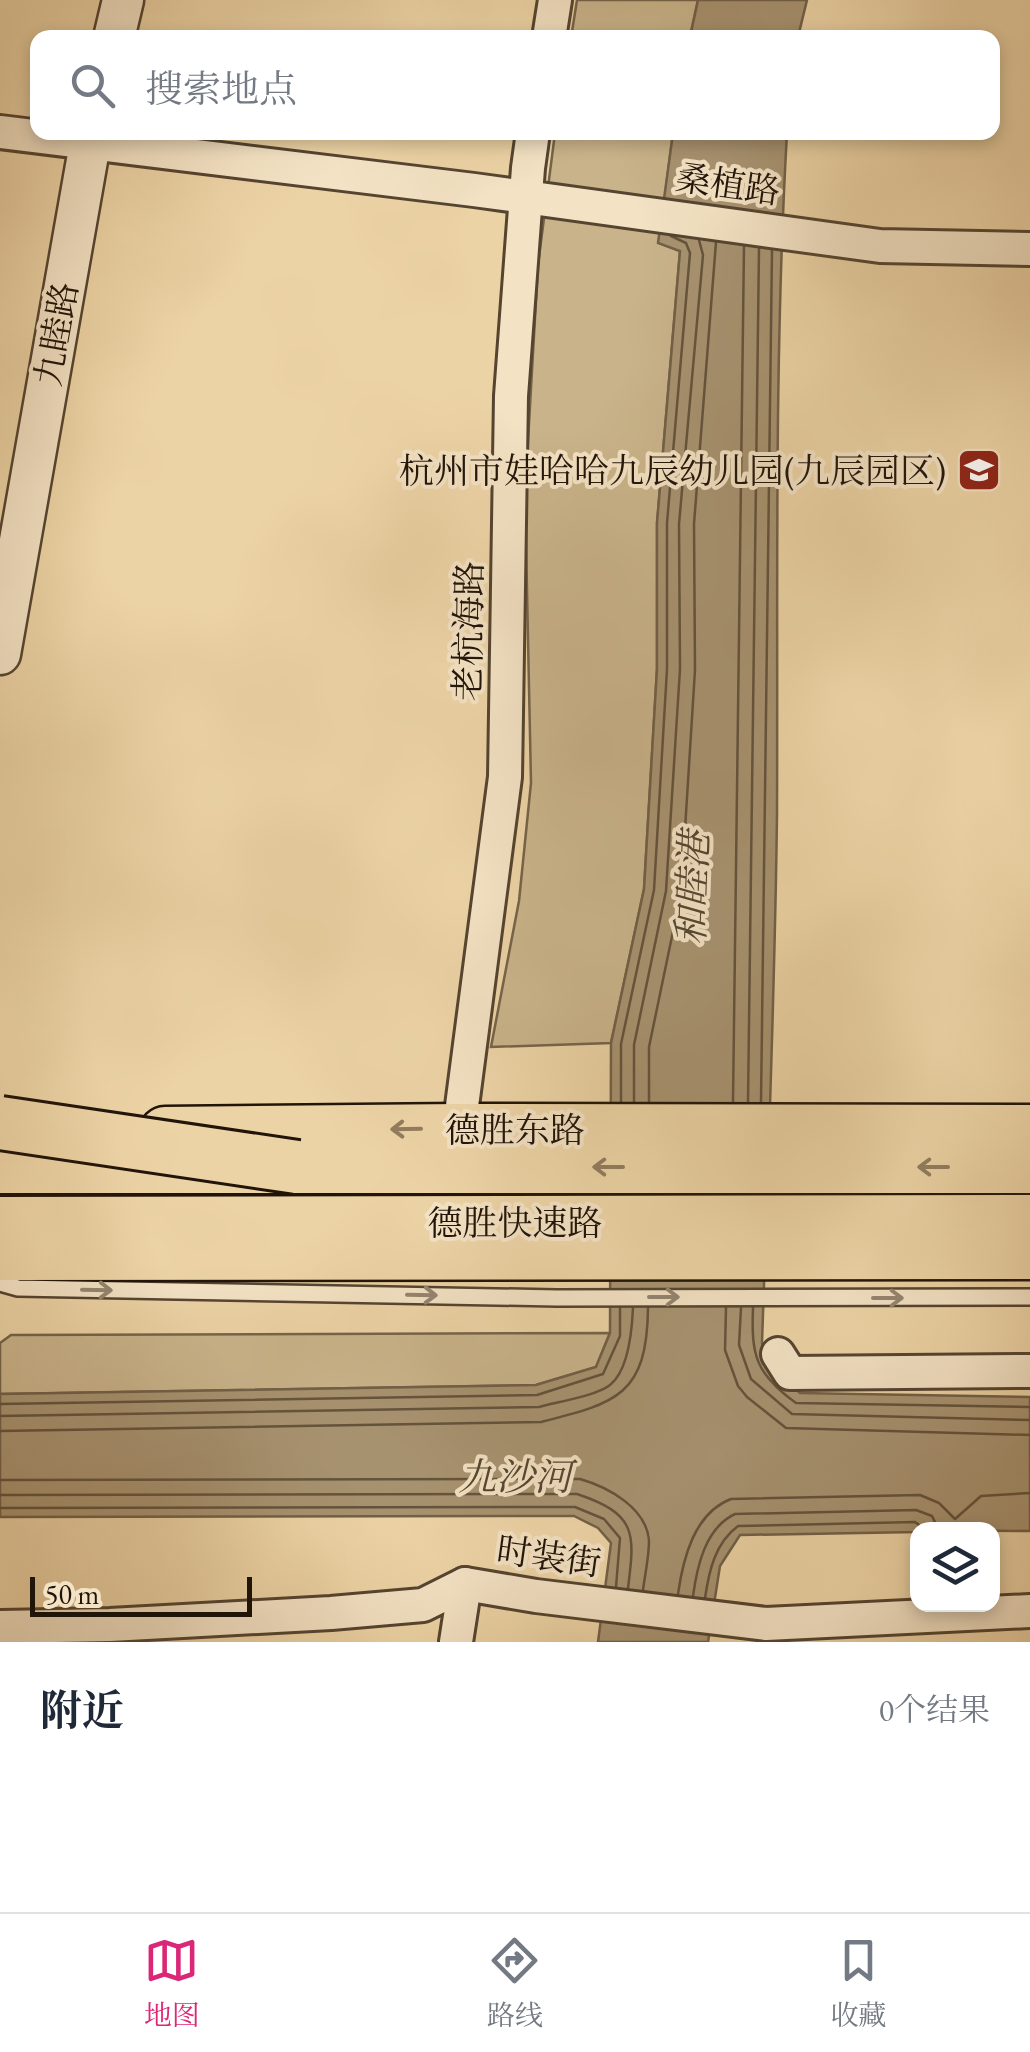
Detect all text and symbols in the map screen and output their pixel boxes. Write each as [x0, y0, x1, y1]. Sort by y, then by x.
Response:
search box [30, 30, 1000, 140]
icon: search [65, 58, 120, 113]
text: 搜索地点 [145, 64, 297, 113]
street label: 桑植路 [673, 154, 783, 214]
street label: 九睦路 [25, 278, 87, 390]
school or university icon: 杭州市娃哈哈九辰幼儿园(九辰园区) [956, 447, 1002, 493]
place label: 杭州市娃哈哈九辰幼儿园(九辰园区) [399, 448, 946, 493]
street label: 老杭海路 [444, 561, 492, 701]
water label: 和睦港 [666, 825, 719, 946]
street label: 德胜东路 [445, 1107, 585, 1152]
one-way arrow [390, 1120, 422, 1138]
one-way arrow [592, 1158, 624, 1176]
one-way arrow [917, 1158, 950, 1176]
street label: 德胜快速路 [427, 1200, 603, 1245]
one-way arrow [80, 1280, 112, 1299]
one-way arrow [405, 1286, 437, 1305]
one-way arrow [648, 1288, 680, 1306]
one-way arrow [872, 1288, 904, 1308]
water label: 九沙河 [458, 1452, 578, 1501]
map controls [910, 1522, 1000, 1612]
button: layers [910, 1522, 1000, 1612]
street label: 时装街 [494, 1526, 604, 1586]
scale bar [30, 1572, 252, 1616]
text: 50 m [45, 1576, 99, 1612]
text: 附近 [40, 1683, 124, 1738]
text: 0个结果 [879, 1689, 990, 1731]
tab: 地图 [144, 1933, 200, 2033]
tab: 路线 [487, 1933, 543, 2033]
tab: 收藏 [830, 1933, 886, 2033]

